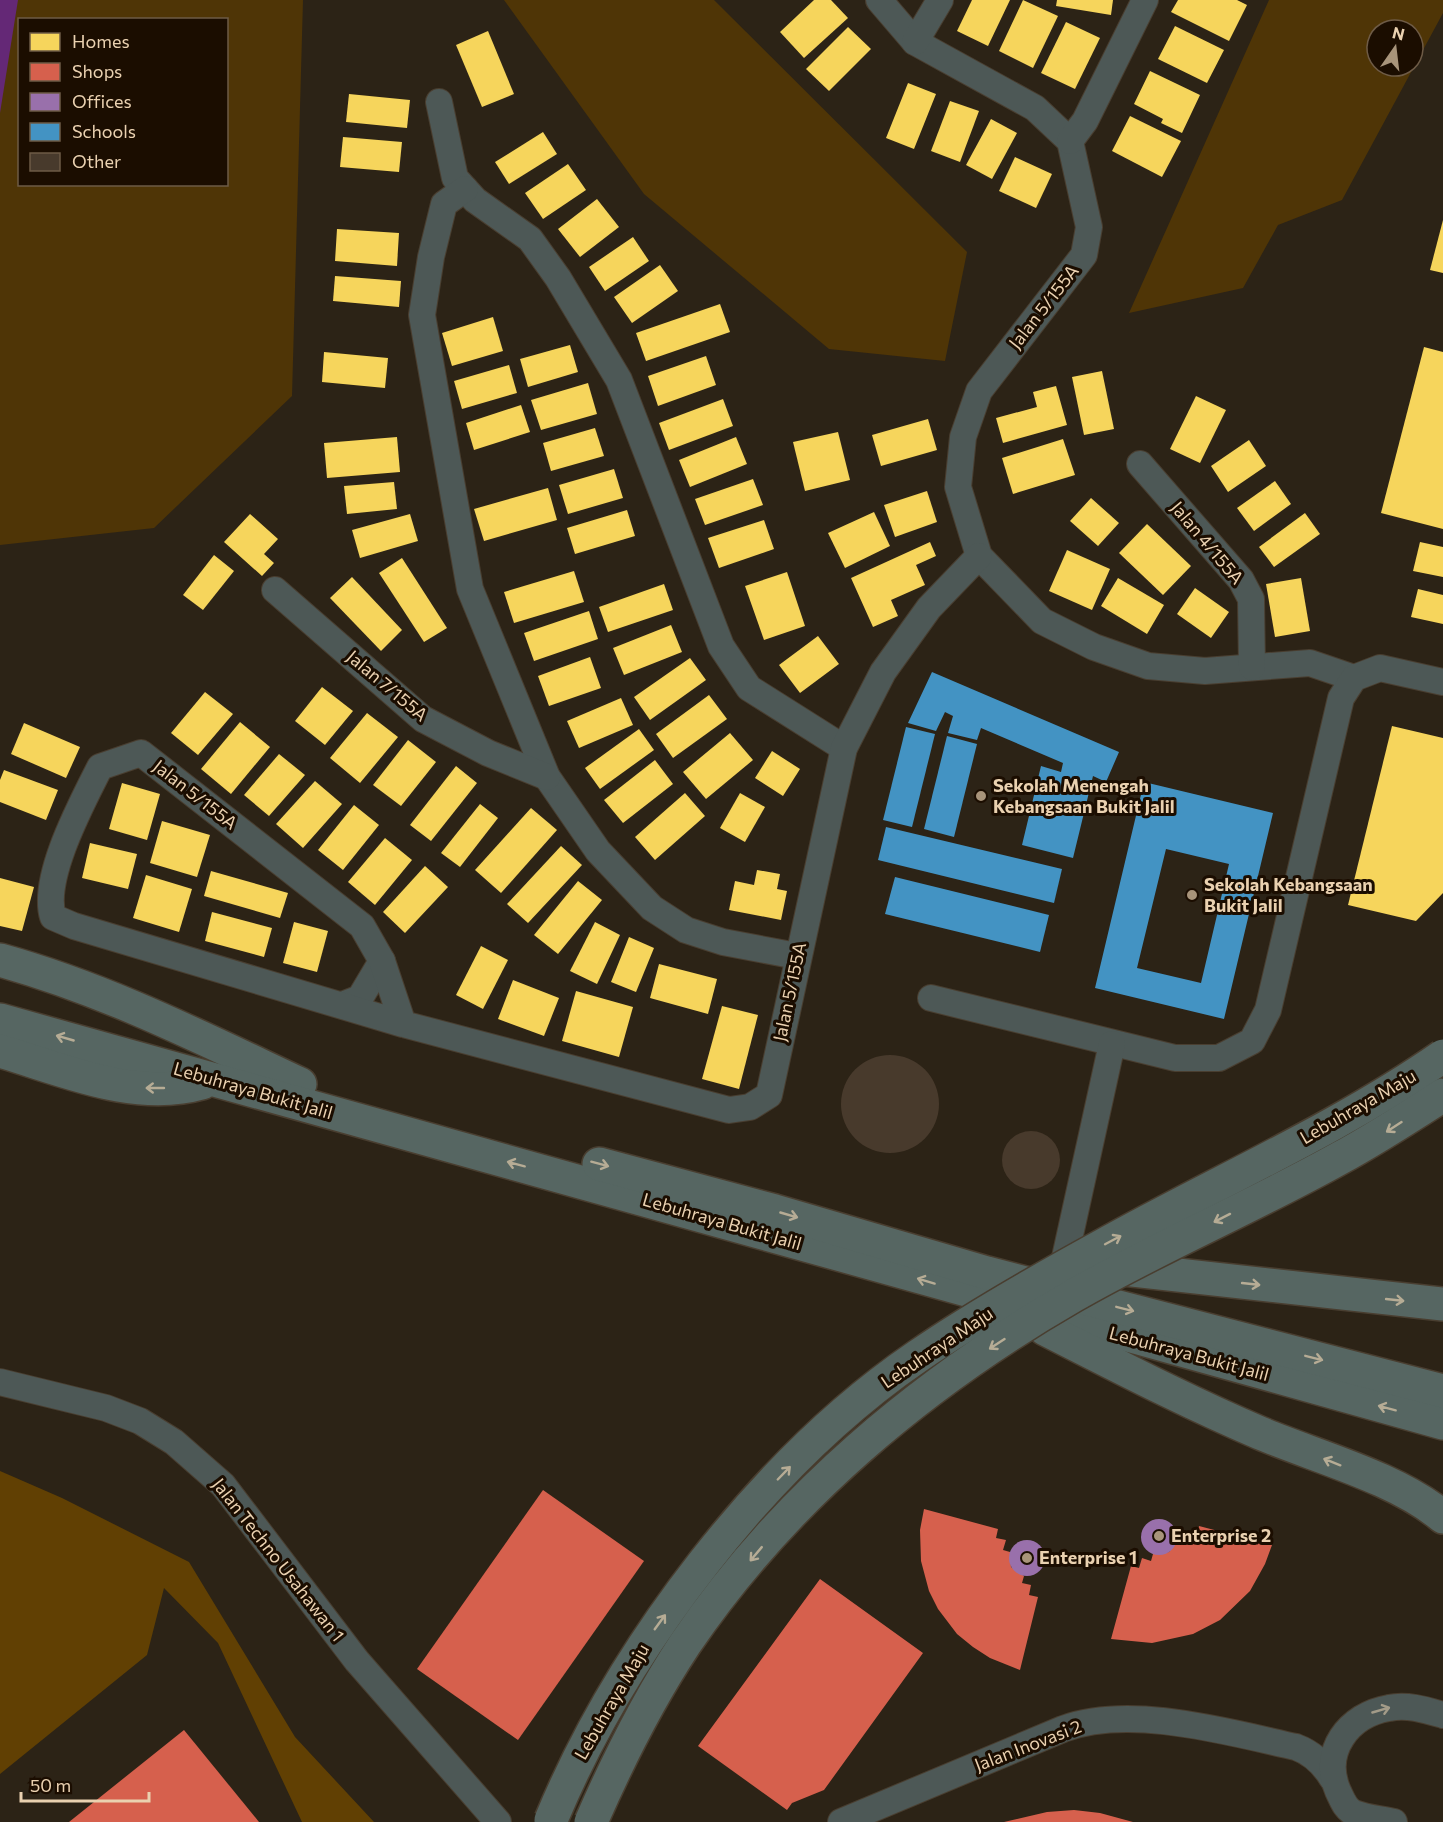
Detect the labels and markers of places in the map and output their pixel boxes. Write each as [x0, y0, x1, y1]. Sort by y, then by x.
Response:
place label: Sekolah Menengah Kebangsaan Bukit Jalil [993, 774, 1175, 817]
marker: Sekolah Menengah Kebangsaan Bukit Jalil [974, 789, 988, 803]
place label: Sekolah Kebangsaan Bukit Jalil [1204, 873, 1373, 916]
marker: Sekolah Kebangsaan Bukit Jalil [1185, 888, 1199, 902]
place label: Enterprise 2 [1171, 1524, 1271, 1546]
marker: Enterprise 2 [1152, 1529, 1166, 1543]
place label: Enterprise 1 [1039, 1546, 1137, 1568]
marker: Enterprise 1 [1020, 1551, 1034, 1565]

